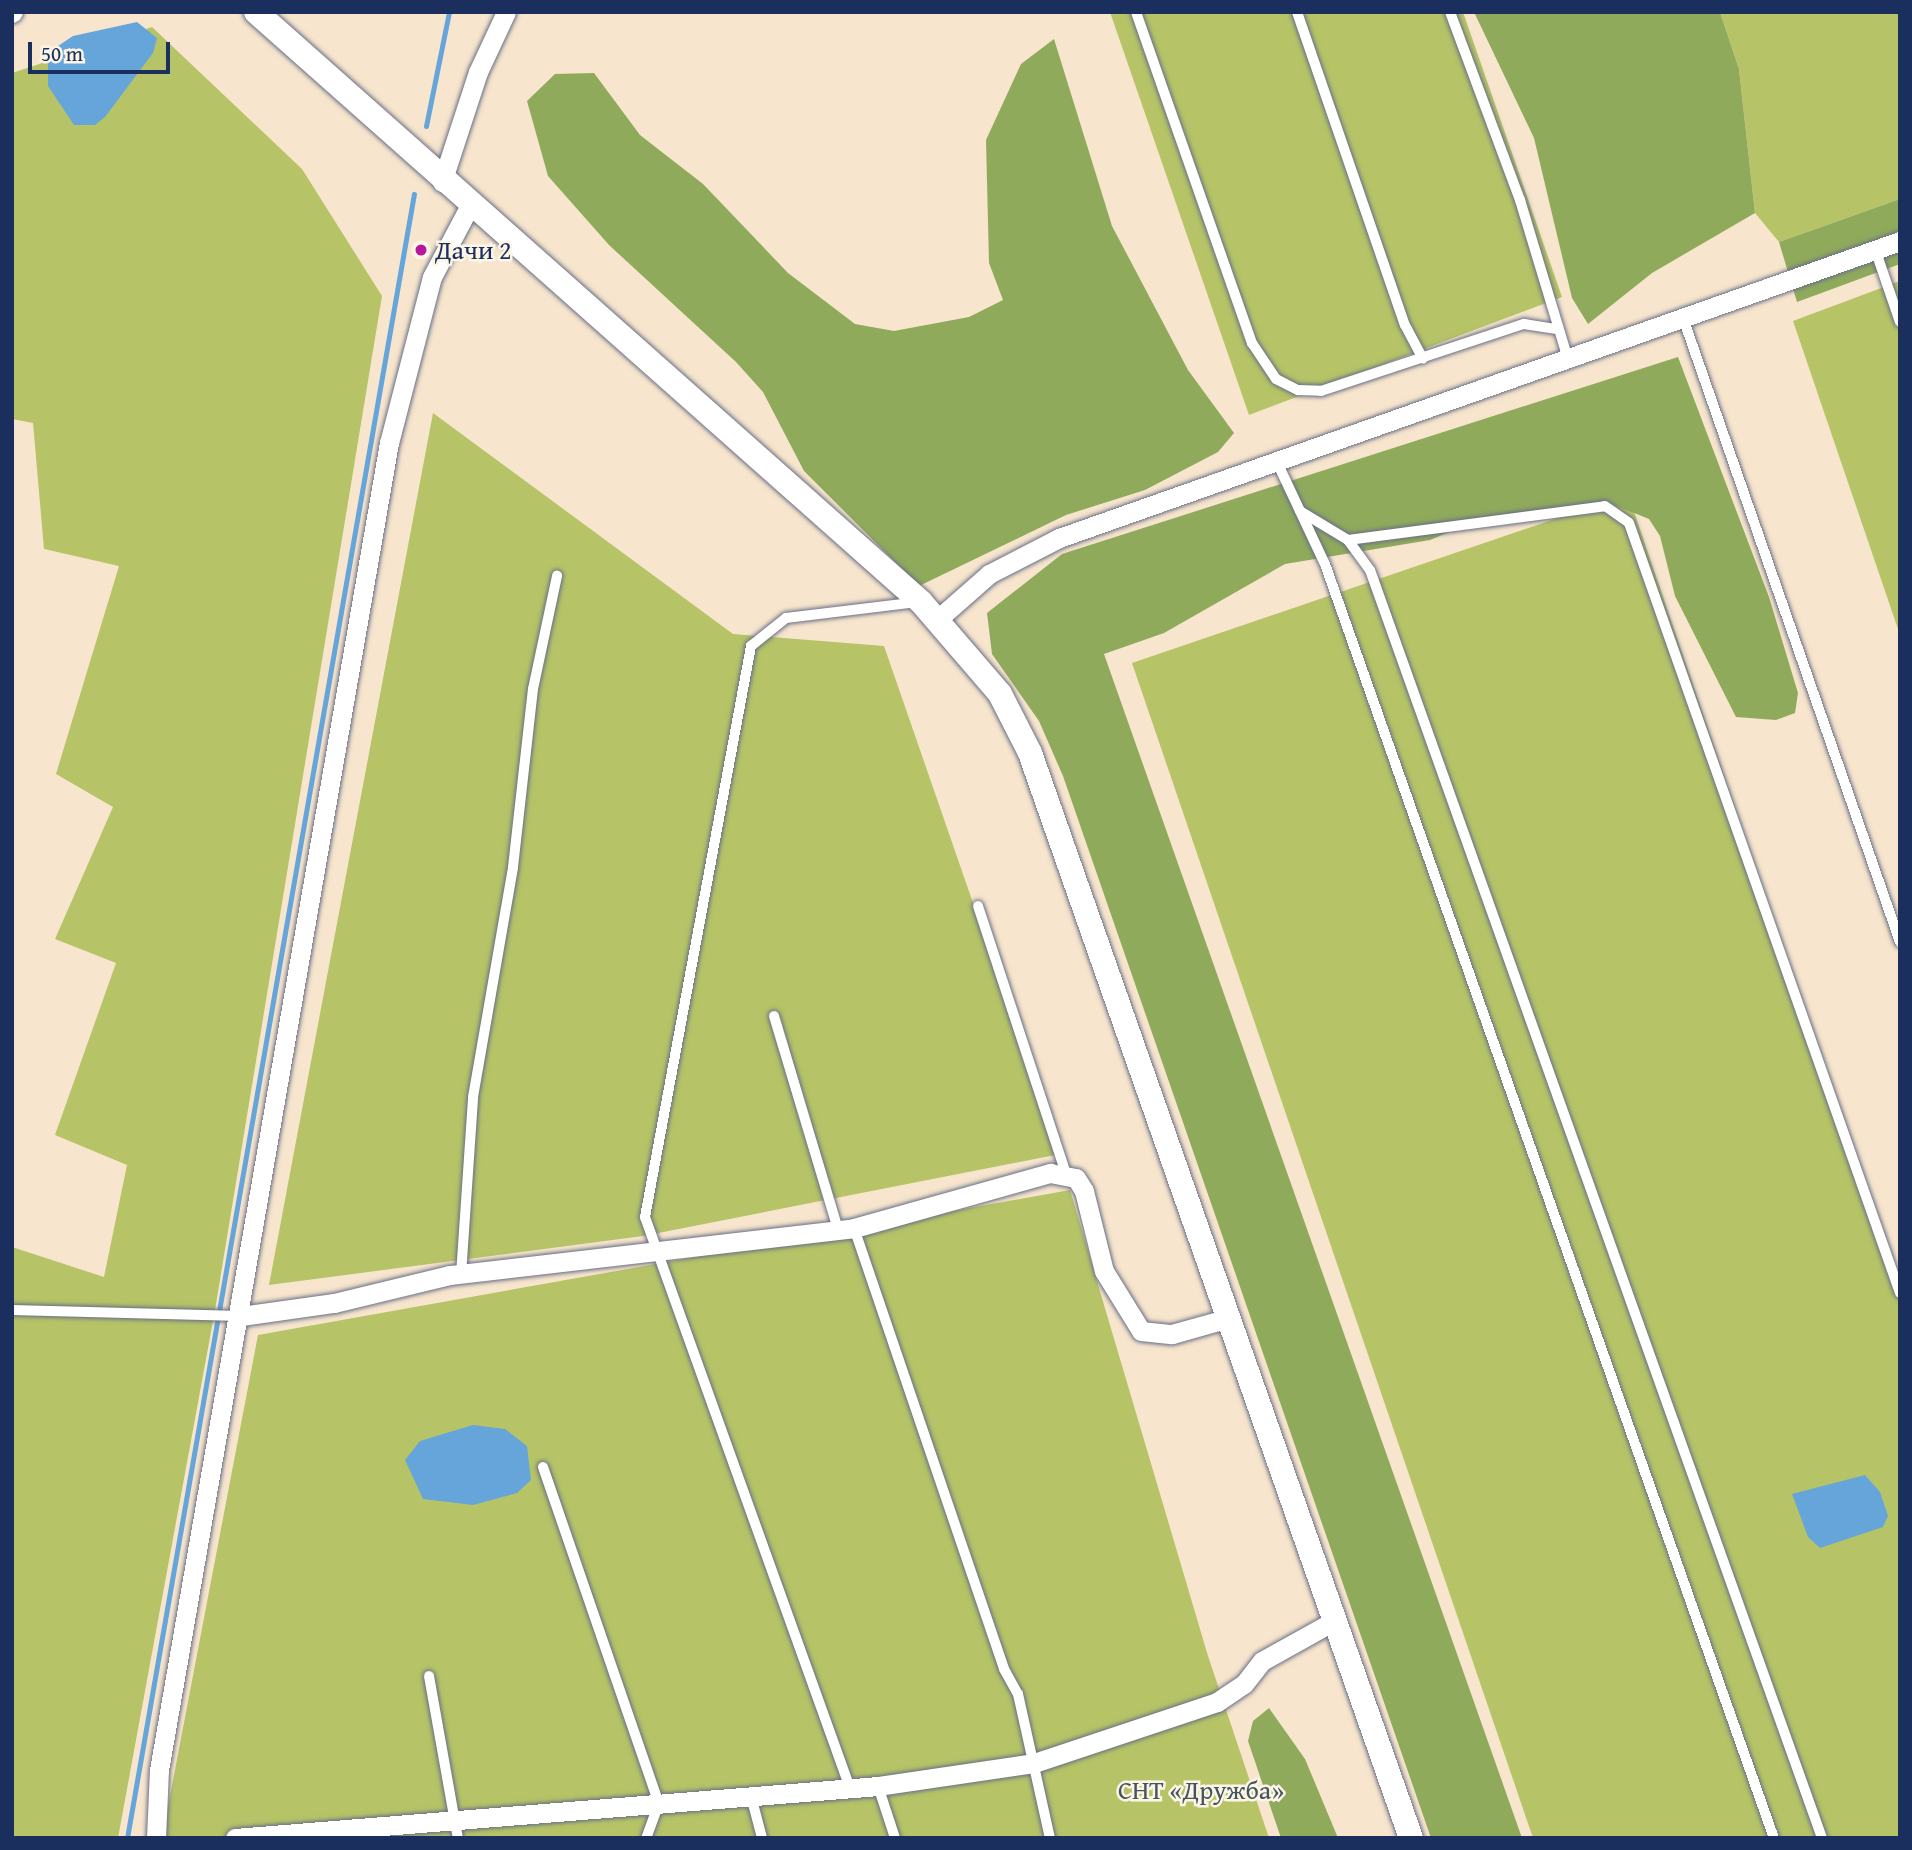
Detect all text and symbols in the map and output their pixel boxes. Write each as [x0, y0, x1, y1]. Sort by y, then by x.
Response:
scale bar [32, 28, 173, 72]
text: 50 m [41, 38, 83, 69]
place label: Дачи 2 [435, 234, 512, 266]
marker: Дачи 2 [413, 242, 429, 258]
park label: СНТ «Дружба» [1118, 1774, 1284, 1806]

